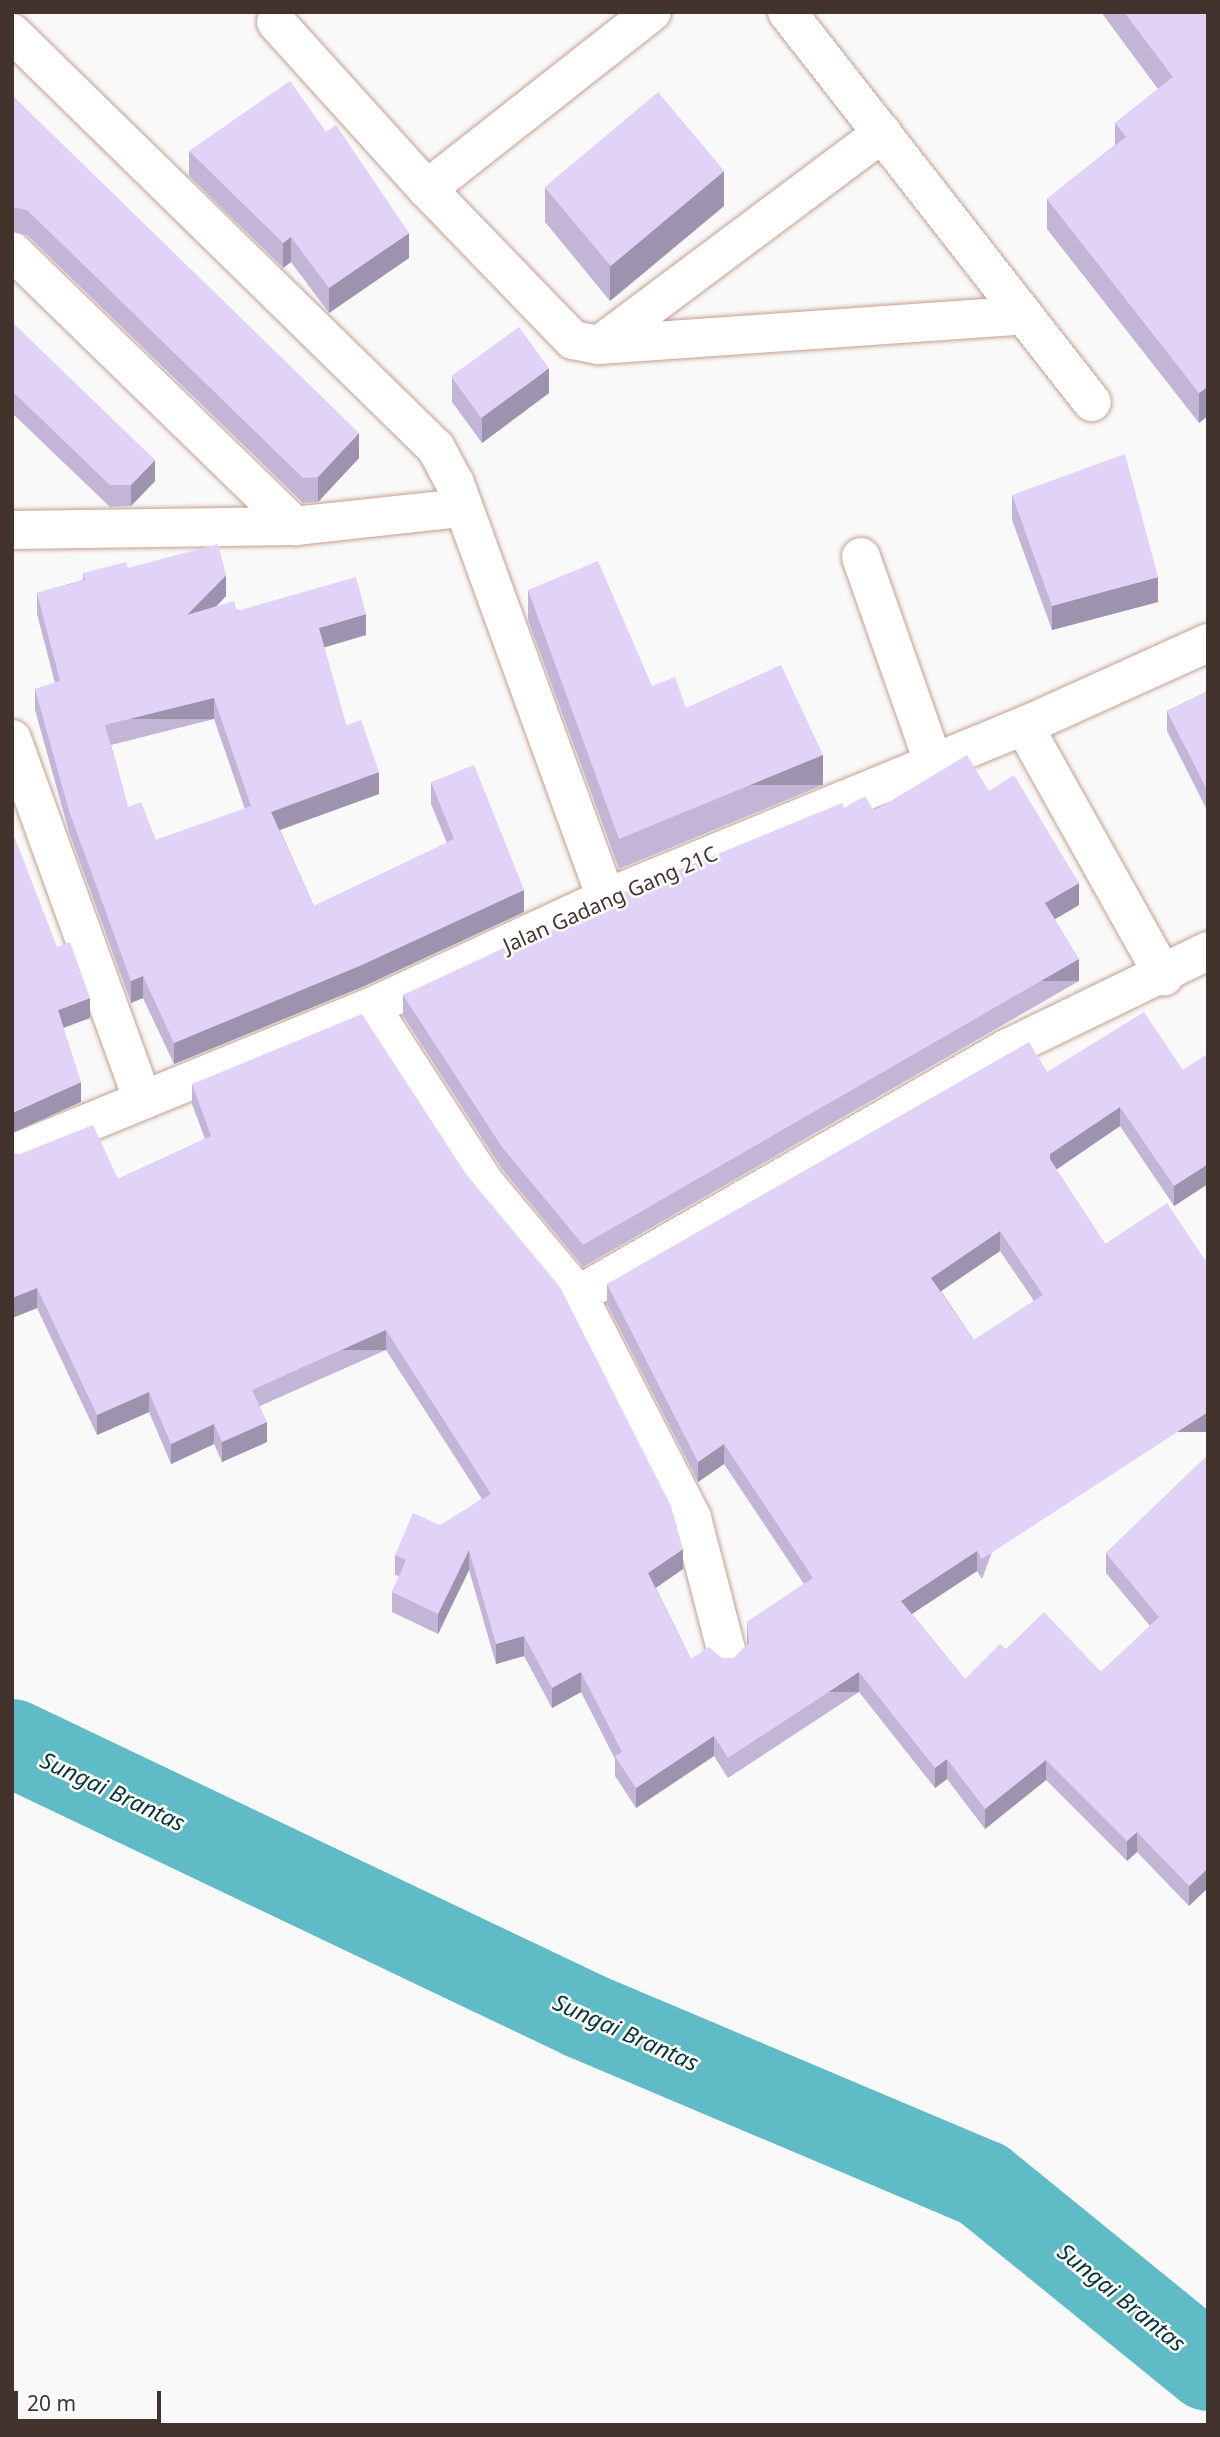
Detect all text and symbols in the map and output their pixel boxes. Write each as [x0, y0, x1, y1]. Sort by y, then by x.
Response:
street label: Jalan Gadang Gang 21C [499, 840, 721, 958]
water label: Sungai Brantas [36, 1746, 190, 1836]
water label: Sungai Brantas [549, 1988, 703, 2076]
water label: Sungai Brantas [1053, 2237, 1191, 2357]
scale bar [18, 2378, 164, 2422]
text: 20 m [27, 2389, 76, 2417]

